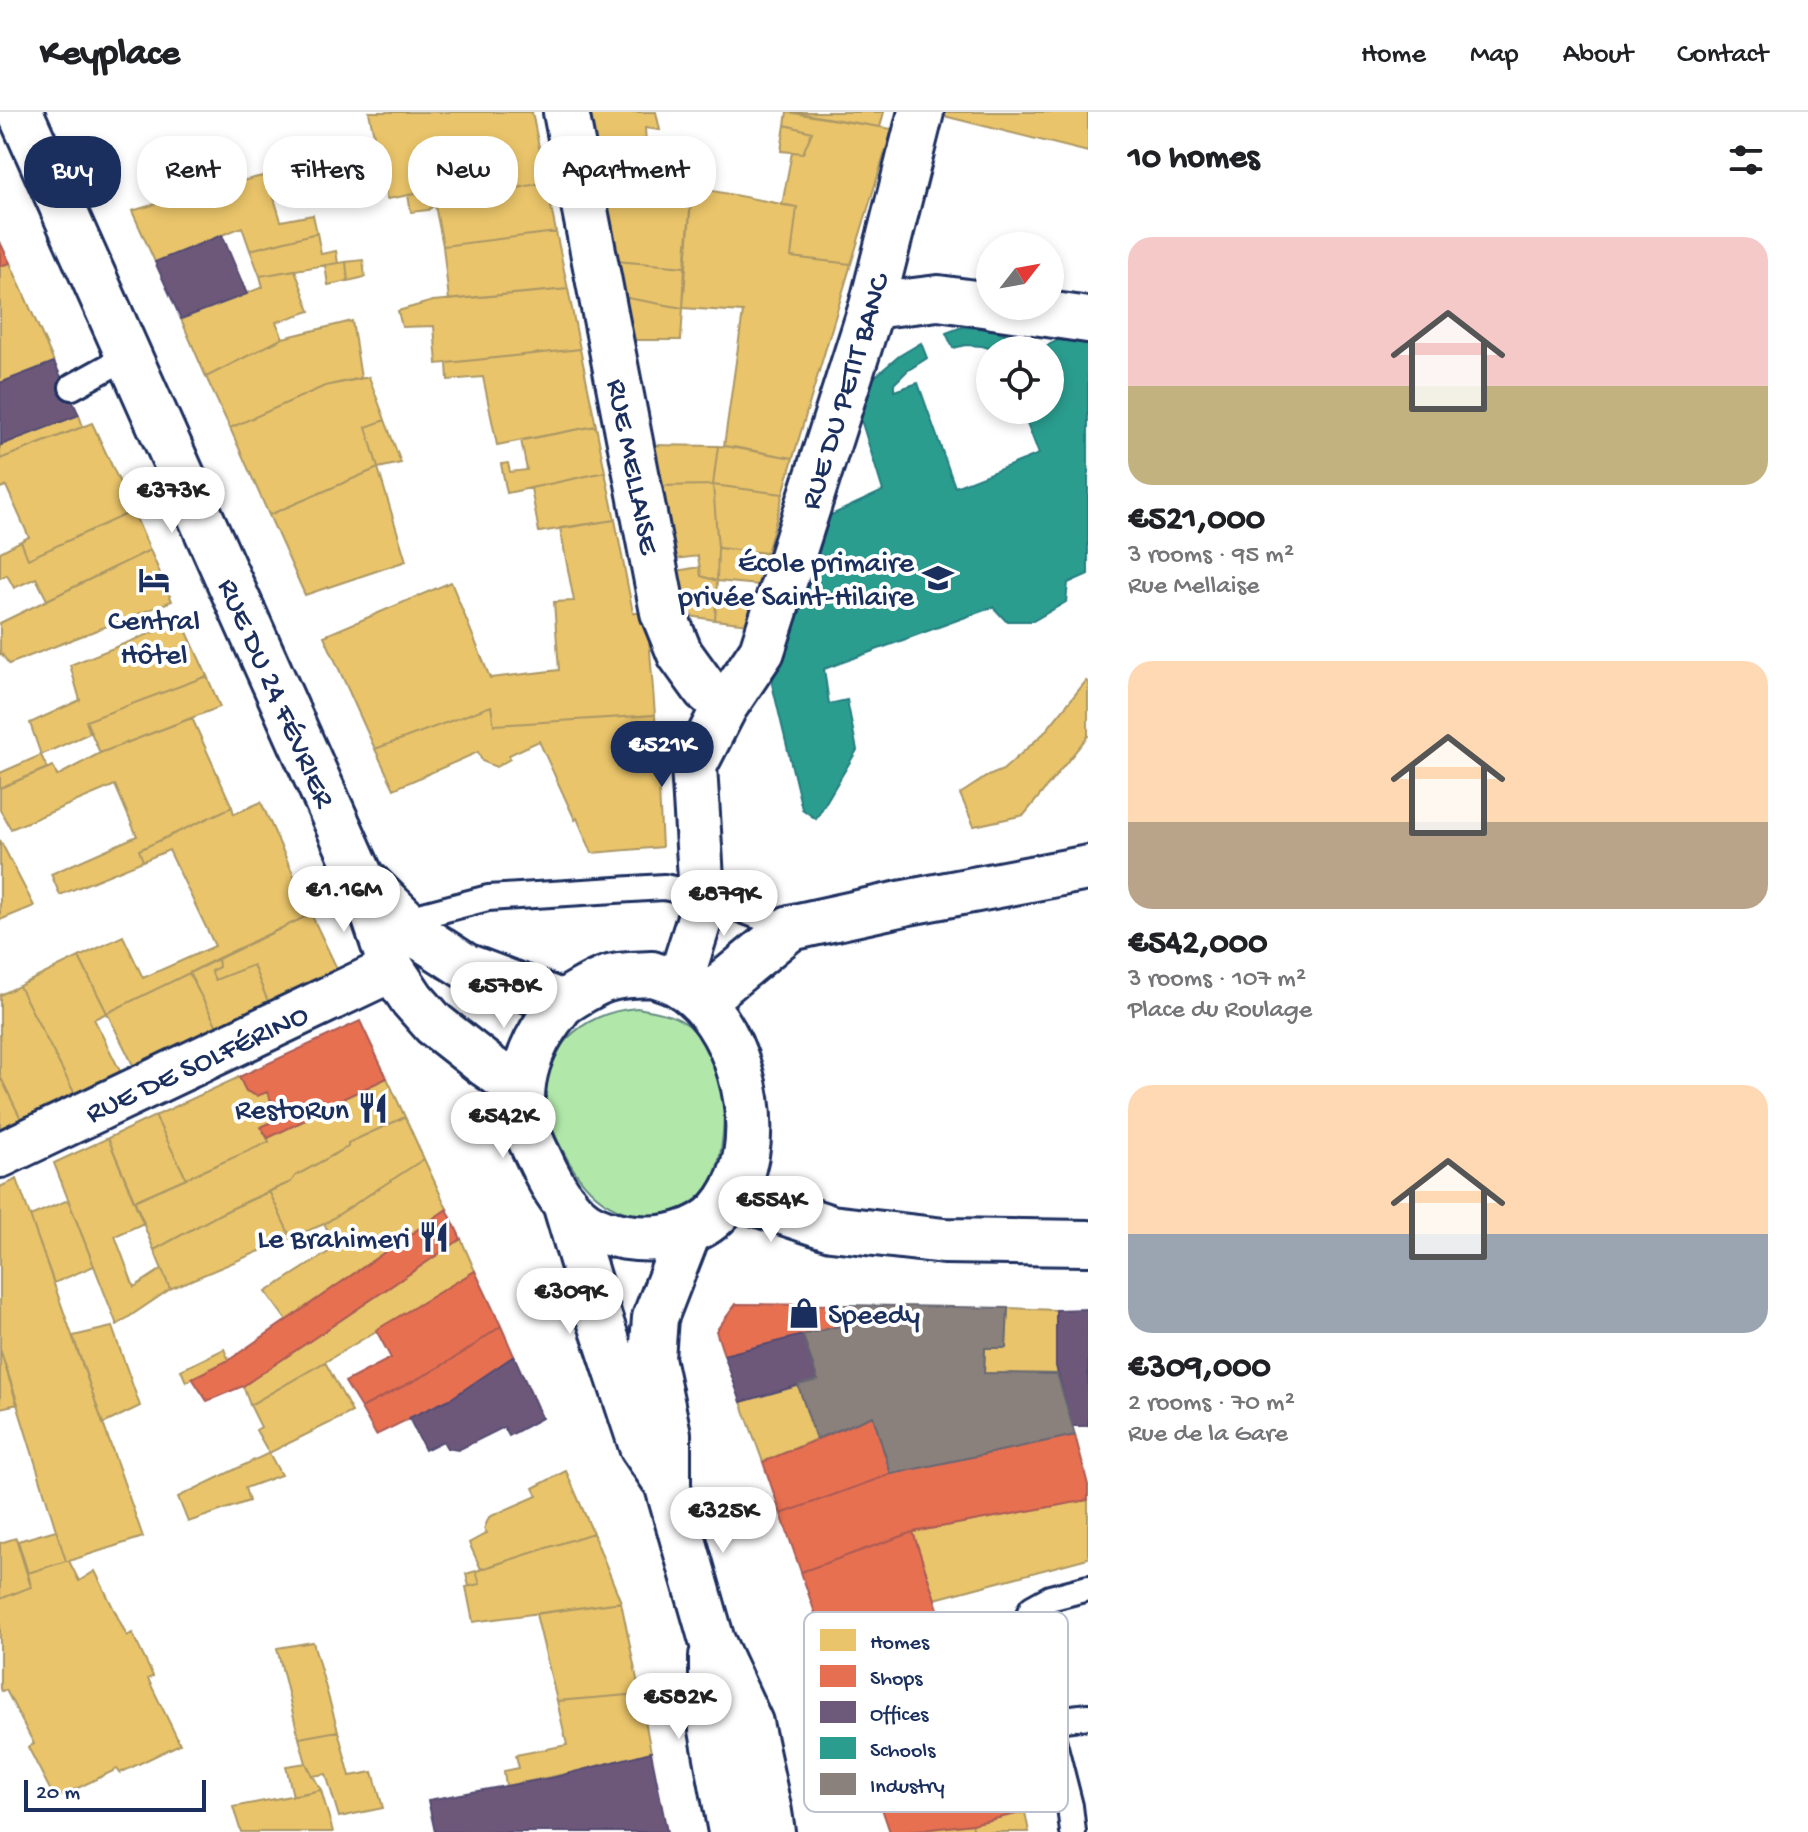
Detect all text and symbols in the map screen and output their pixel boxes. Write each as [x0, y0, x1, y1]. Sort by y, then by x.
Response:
text: Keyplace [40, 33, 180, 77]
text: Home [1361, 39, 1426, 72]
text: Map [1470, 39, 1519, 72]
text: About [1563, 39, 1633, 72]
text: Contact [1677, 39, 1768, 72]
chip: Buy [24, 136, 121, 208]
chip: Rent [137, 136, 247, 208]
chip: Filters [263, 136, 392, 208]
chip: New [408, 136, 518, 208]
chip: Apartment [534, 136, 716, 208]
icon: filters [1724, 138, 1768, 182]
text: 10 homes [1128, 140, 1259, 180]
north arrow [976, 232, 1064, 320]
map controls [976, 232, 1064, 424]
street label: RUE DU PETIT BANC [795, 269, 900, 514]
icon: home [1376, 289, 1520, 433]
button: locate [976, 336, 1064, 424]
street label: RUE MELLAISE [596, 376, 665, 559]
pin: €373K [116, 467, 228, 535]
text: €373K [137, 477, 207, 508]
text: €521,000 [1128, 501, 1265, 541]
text: 3 rooms · 95 m² [1128, 541, 1294, 572]
place label: École primaire privée Saint-Hilaire [677, 548, 915, 617]
school or university icon: École primaire privée Saint-Hilaire [921, 561, 955, 595]
hotel icon: Central Hôtel [137, 563, 171, 597]
text: Rue Mellaise [1128, 572, 1259, 603]
street label: RUE DU 24 FÉVRIER [208, 574, 341, 815]
place label: Central Hôtel [108, 606, 200, 675]
icon: home [1376, 713, 1520, 857]
pin: €521K [606, 721, 718, 789]
text: €521K [629, 731, 695, 762]
pin: €1.16M [279, 866, 409, 934]
pin: €879K [668, 870, 780, 938]
text: €1.16M [306, 876, 382, 907]
text: €879K [689, 880, 759, 911]
text: €542,000 [1128, 925, 1267, 965]
pin: €578K [448, 962, 560, 1030]
text: 3 rooms · 107 m² [1128, 965, 1306, 996]
text: €578K [468, 972, 540, 1003]
text: Place du Roulage [1128, 996, 1312, 1027]
street label: RUE DE SOLFÉRINO [81, 999, 315, 1133]
restaurant icon: RestoRun [356, 1091, 390, 1125]
pin: €542K [447, 1092, 559, 1160]
place label: RestoRun [235, 1095, 349, 1130]
text: €542K [469, 1102, 537, 1133]
icon: home [1376, 1137, 1520, 1281]
pin: €554K [715, 1176, 827, 1244]
text: €554K [736, 1186, 806, 1217]
restaurant icon: Le Brahimeri [417, 1220, 451, 1254]
place label: Le Brahimeri [257, 1224, 410, 1259]
pin: €309K [514, 1268, 626, 1336]
text: €309K [534, 1278, 606, 1309]
shop icon: Speedy [787, 1296, 821, 1330]
place label: Speedy [828, 1300, 920, 1335]
text: €309,000 [1128, 1349, 1271, 1389]
text: 2 rooms · 70 m² [1128, 1389, 1295, 1420]
text: Rue de la Gare [1128, 1420, 1288, 1451]
pin: €325K [667, 1487, 779, 1555]
text: €325K [688, 1497, 758, 1528]
legend [804, 1612, 1068, 1812]
text: Homes [870, 1631, 930, 1657]
text: Shops [870, 1667, 923, 1693]
pin: €582K [623, 1673, 735, 1741]
text: €582K [644, 1683, 714, 1714]
text: Offices [870, 1703, 929, 1729]
text: Schools [870, 1739, 936, 1765]
text: Industry [870, 1775, 945, 1801]
scale bar [24, 1776, 206, 1812]
text: 20 m [36, 1781, 80, 1807]

